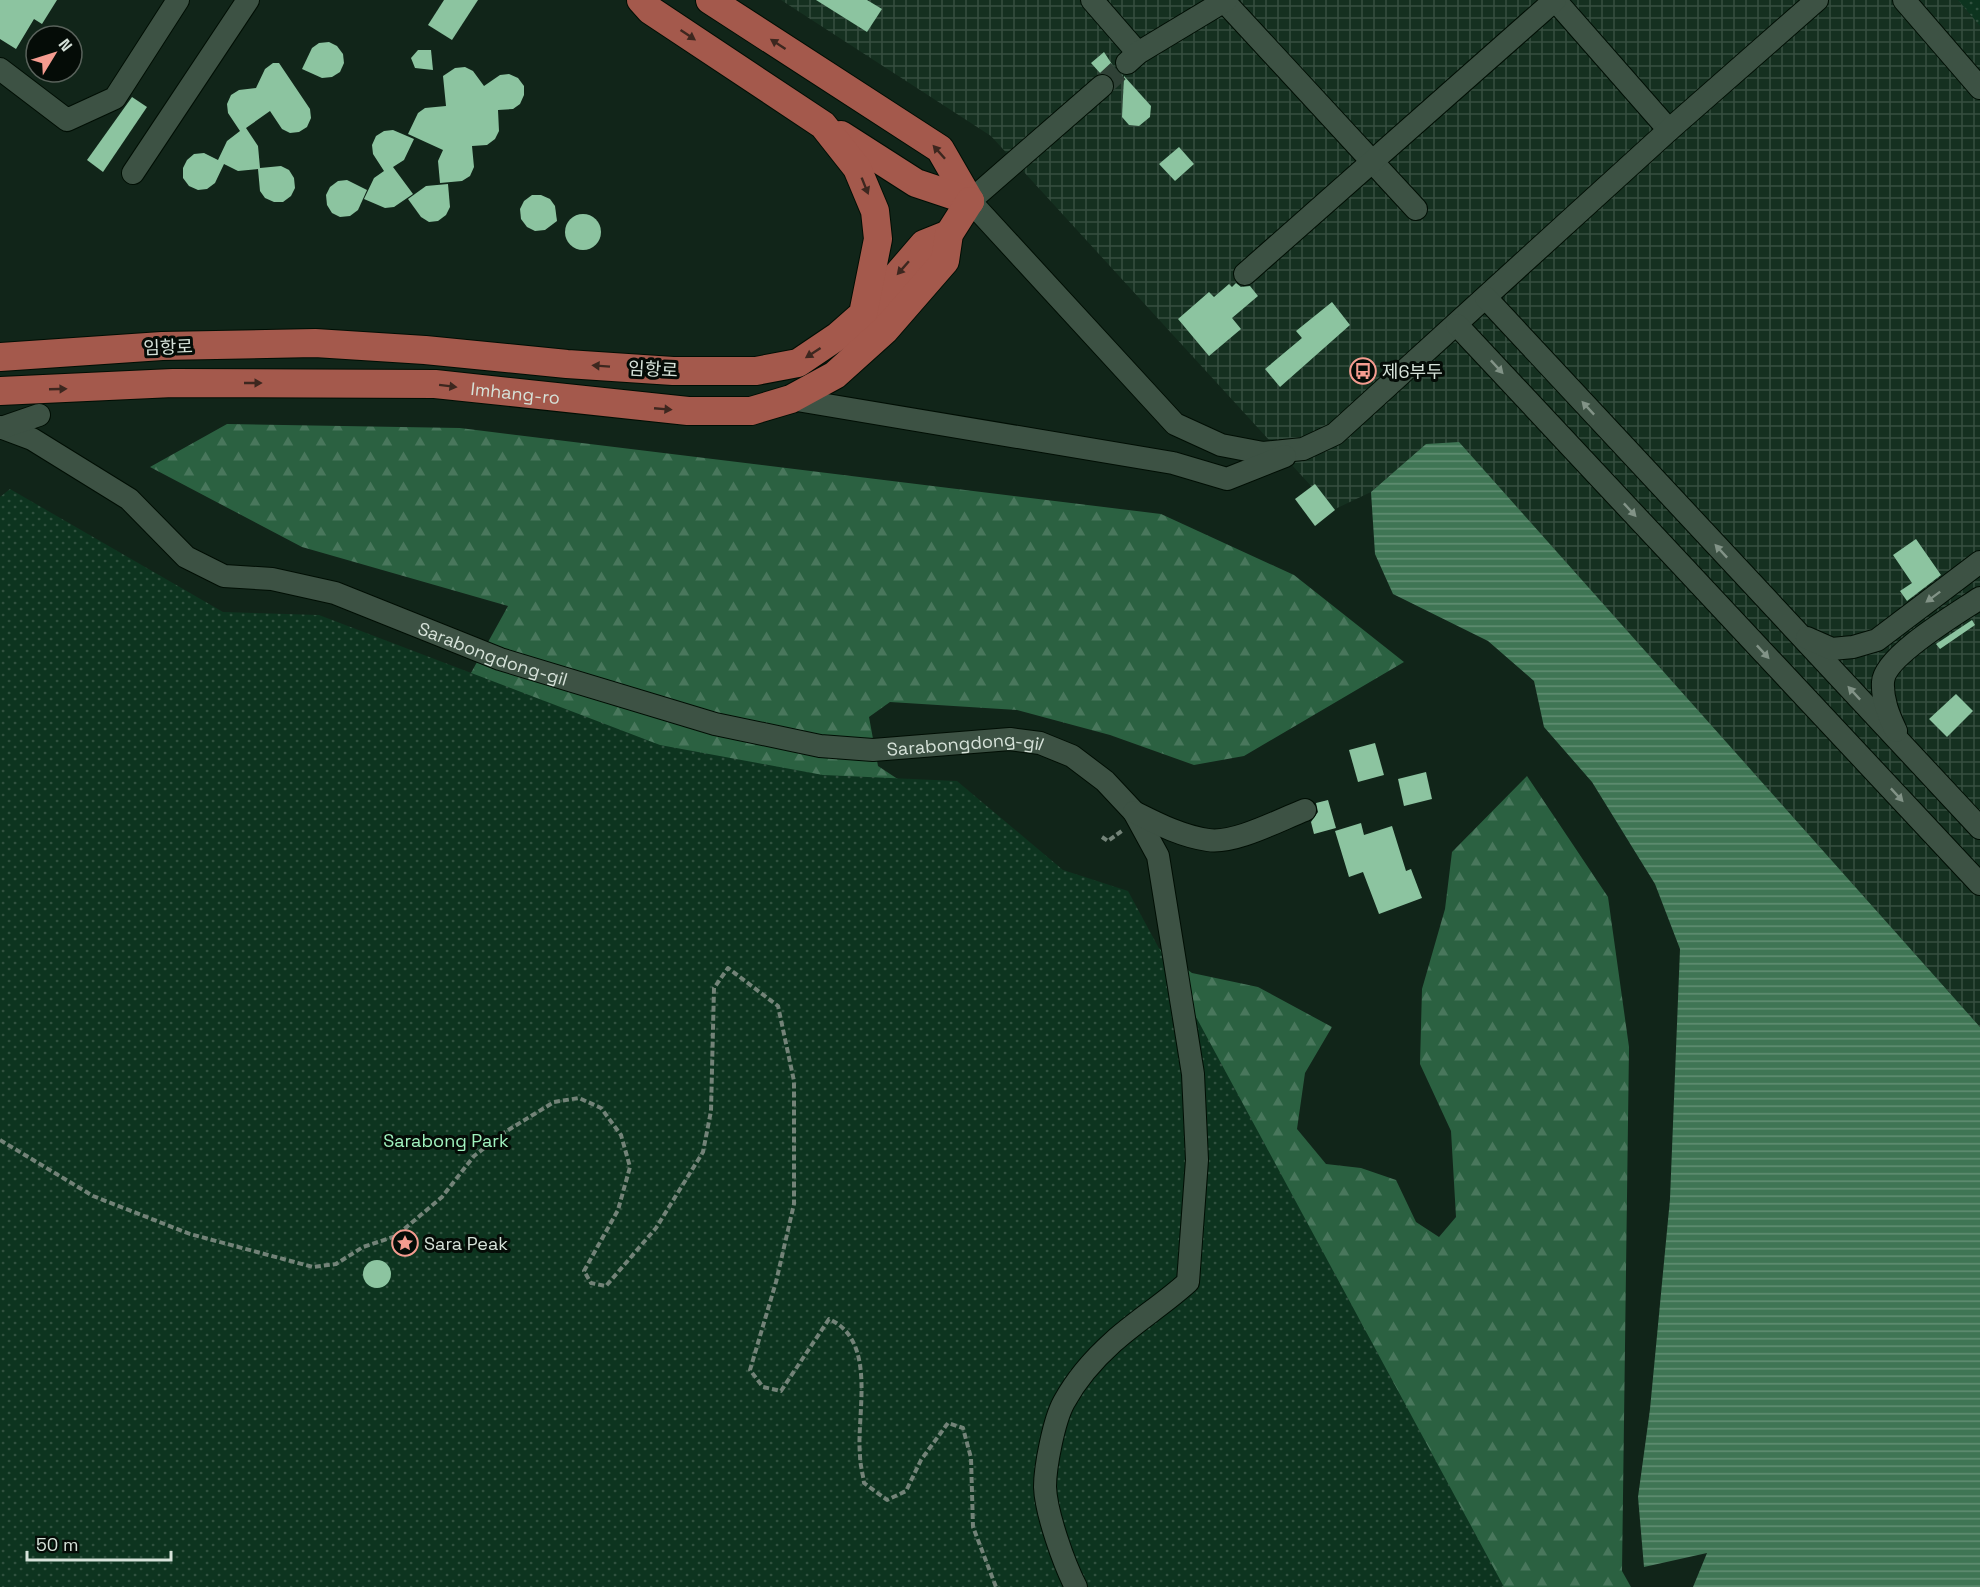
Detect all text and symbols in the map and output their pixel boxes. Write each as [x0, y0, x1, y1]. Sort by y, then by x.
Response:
north arrow [24, 24, 84, 84]
one-way arrow [680, 29, 696, 40]
text: N [54, 34, 77, 56]
one-way arrow [770, 38, 786, 50]
one-way arrow [933, 145, 946, 160]
one-way arrow [861, 177, 870, 195]
one-way arrow [897, 260, 910, 276]
street label: 임항로 [143, 335, 193, 359]
one-way arrow [805, 347, 822, 358]
street label: 임항로 [628, 356, 678, 382]
bus stop icon: 제6부두 [1348, 356, 1378, 386]
place label: 제6부두 [1382, 360, 1443, 383]
one-way arrow [1490, 360, 1504, 375]
one-way arrow [592, 362, 611, 371]
street label: Imhang-ro [470, 376, 561, 409]
one-way arrow [244, 378, 263, 388]
one-way arrow [439, 381, 458, 390]
one-way arrow [49, 384, 68, 393]
one-way arrow [1582, 401, 1596, 415]
one-way arrow [654, 404, 673, 414]
one-way arrow [1623, 502, 1636, 517]
one-way arrow [1714, 543, 1728, 558]
one-way arrow [1926, 591, 1941, 603]
street label: Sarabongdong-gil [415, 616, 571, 690]
one-way arrow [1756, 645, 1770, 660]
one-way arrow [1847, 686, 1861, 701]
street label: Sarabongdong-gil [886, 727, 1048, 760]
one-way arrow [1889, 787, 1903, 801]
park label: Sarabong Park [383, 1129, 509, 1152]
place icon: Sara Peak [390, 1228, 420, 1258]
place label: Sara Peak [424, 1232, 508, 1255]
scale bar [27, 1524, 171, 1562]
text: 50 m [36, 1533, 78, 1556]

